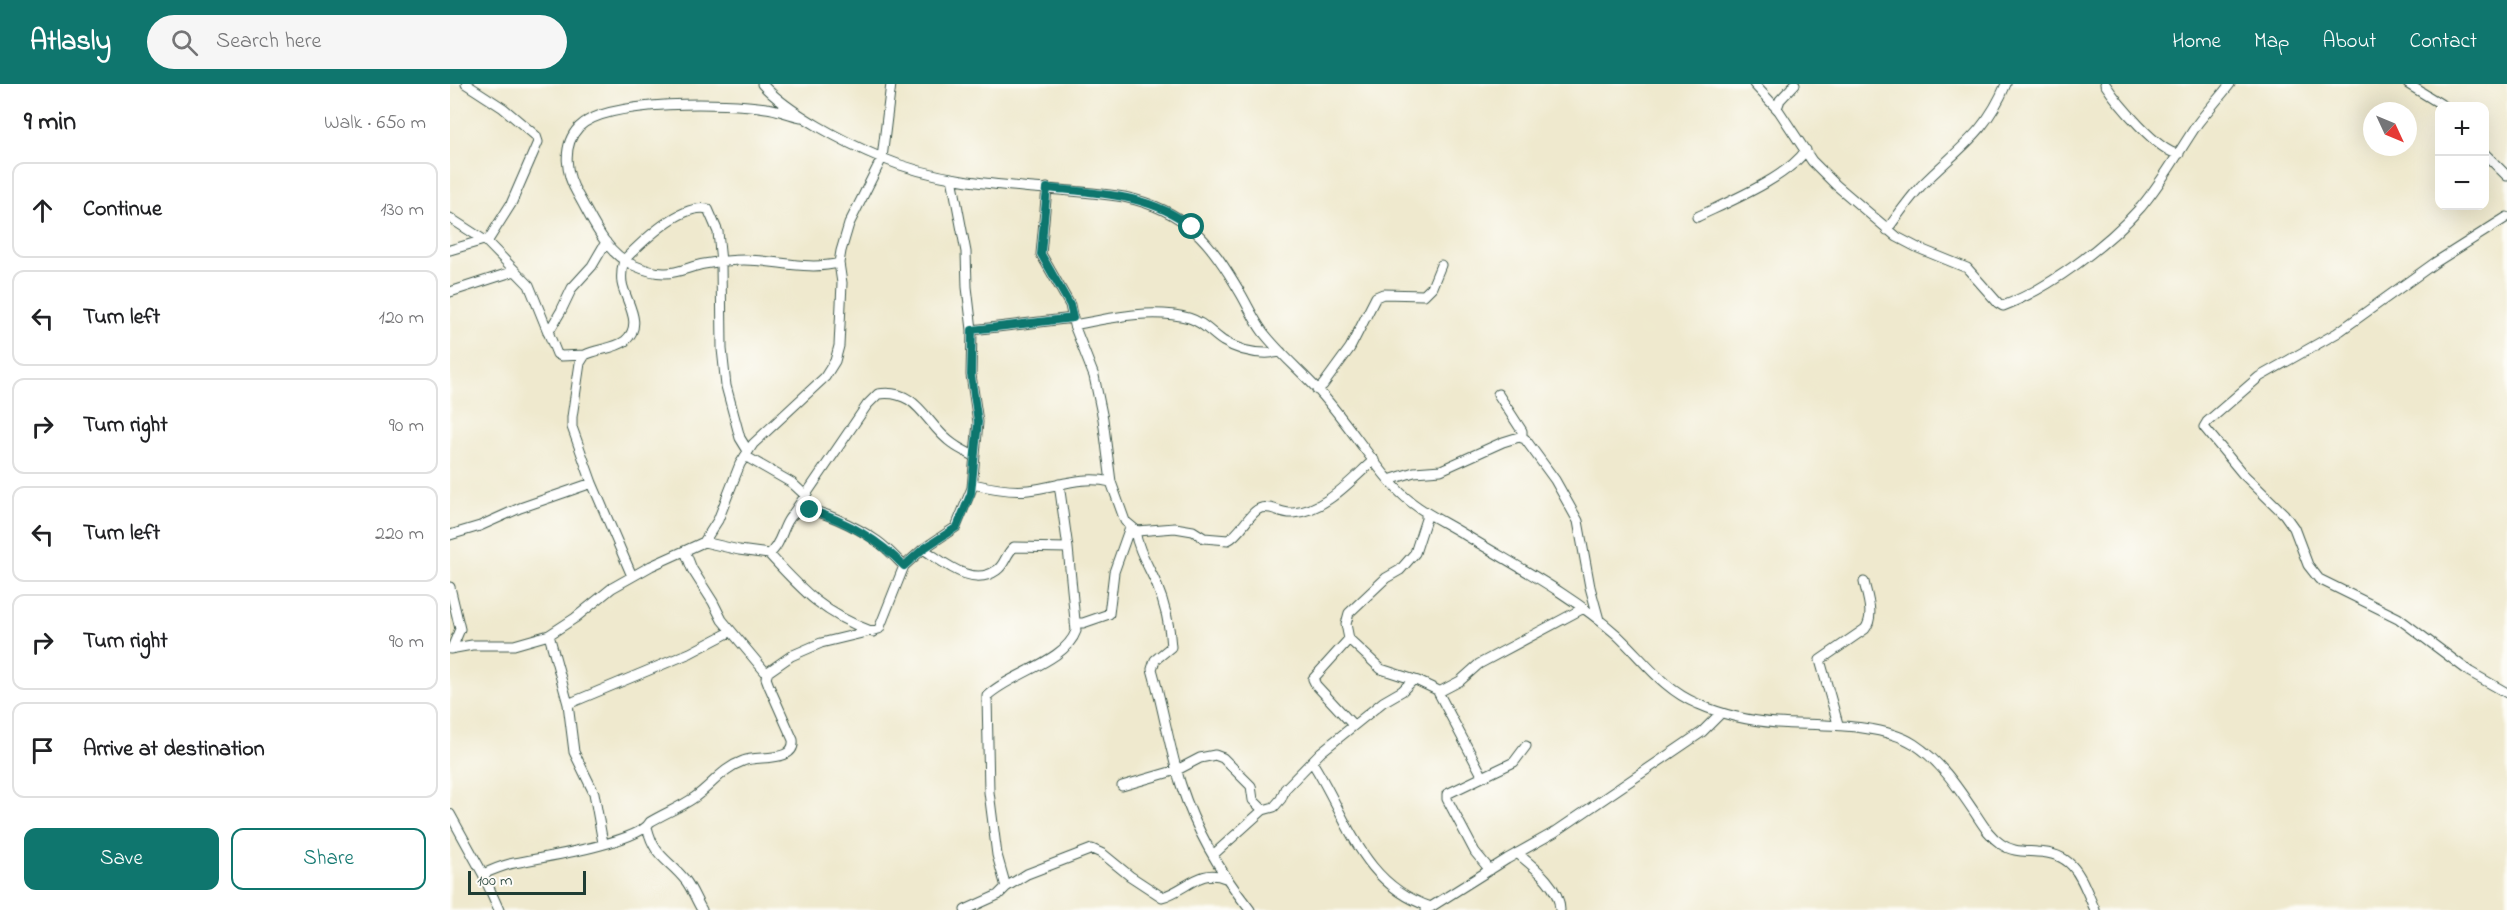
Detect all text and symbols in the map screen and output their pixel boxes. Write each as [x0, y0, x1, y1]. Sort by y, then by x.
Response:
search box [147, 15, 567, 69]
text: Atlasly [30, 22, 111, 63]
icon: search [168, 26, 201, 59]
text: Search here [216, 26, 321, 58]
text: Home [2172, 27, 2221, 57]
text: Map [2254, 27, 2289, 57]
text: About [2322, 27, 2376, 57]
text: Contact [2409, 27, 2477, 57]
north arrow [2363, 102, 2417, 156]
map controls [2435, 102, 2489, 210]
button: + [2435, 102, 2489, 156]
text: 9 min [24, 104, 76, 142]
text: Walk · 650 m [324, 109, 426, 138]
button: − [2435, 156, 2489, 210]
icon: ahead [26, 194, 59, 227]
text: Continue [83, 194, 162, 226]
text: 130 m [380, 196, 424, 225]
route start [1178, 213, 1204, 239]
icon: left [26, 302, 59, 335]
text: Turn left [83, 302, 160, 334]
text: 120 m [379, 304, 424, 333]
icon: right [26, 410, 59, 443]
text: Turn right [83, 410, 168, 442]
text: 90 m [389, 412, 424, 441]
route end [796, 496, 822, 522]
icon: left [26, 518, 59, 551]
text: Turn left [83, 518, 160, 550]
text: 220 m [375, 520, 424, 549]
icon: right [26, 626, 59, 659]
text: Turn right [83, 626, 168, 658]
text: 90 m [389, 628, 424, 657]
icon: arrive [26, 734, 59, 767]
text: Arrive at destination [83, 734, 265, 766]
button: Save [24, 828, 219, 890]
button: Share [231, 828, 426, 890]
scale bar [468, 868, 586, 896]
text: 100 m [477, 869, 512, 893]

